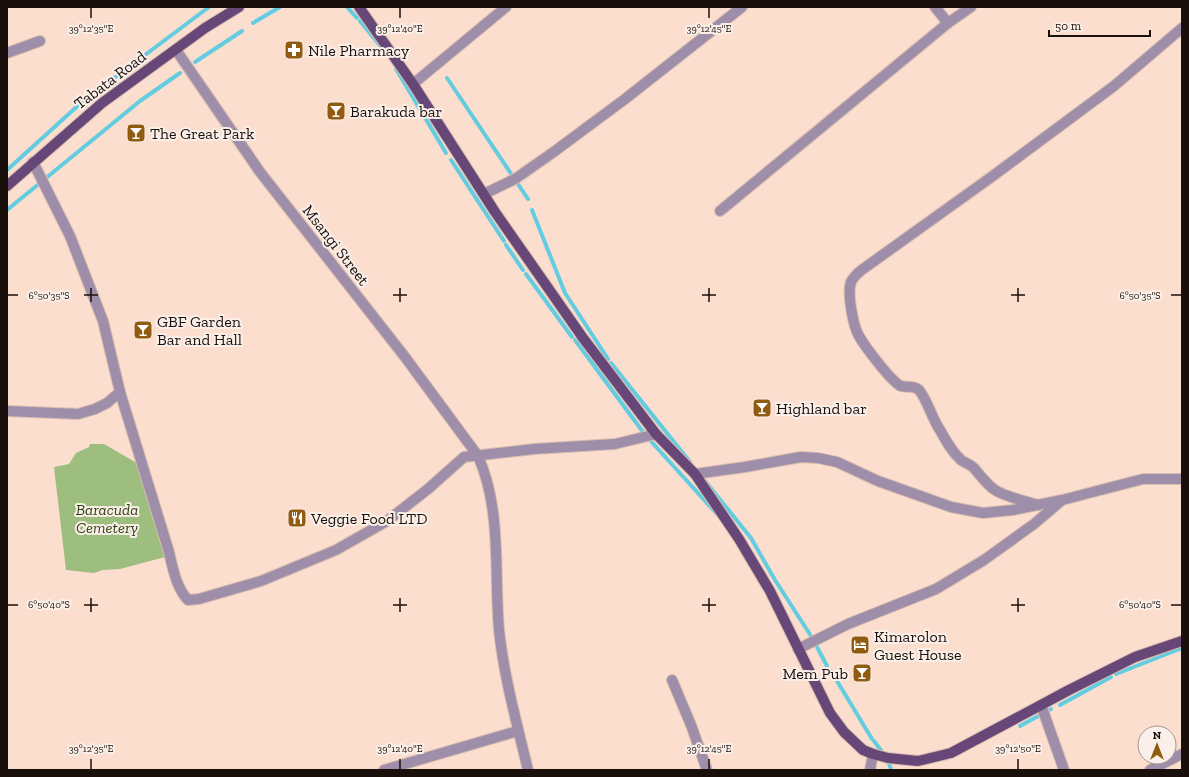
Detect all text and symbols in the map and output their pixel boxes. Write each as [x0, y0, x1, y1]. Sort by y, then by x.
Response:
scale bar [1049, 12, 1150, 38]
text: 50 m [1055, 19, 1082, 33]
text: 39°12'35"E [69, 23, 113, 35]
text: 39°12'40"E [377, 23, 423, 35]
text: 39°12'45"E [687, 23, 732, 35]
pharmacy icon: Nile Pharmacy [283, 39, 305, 61]
place label: Nile Pharmacy [308, 41, 410, 60]
street label: Tabata Road [70, 47, 150, 113]
bar icon: Barakuda bar [325, 100, 347, 122]
place label: Barakuda bar [350, 102, 443, 121]
bar icon: The Great Park [125, 122, 147, 144]
place label: The Great Park [150, 124, 255, 143]
street label: Msangi Street [299, 201, 373, 289]
text: 6°50'35"S [28, 290, 70, 302]
text: 6°50'35"S [1119, 290, 1161, 302]
place label: GBF Garden Bar and Hall [157, 312, 242, 349]
bar icon: GBF Garden Bar and Hall [132, 319, 154, 341]
bar icon: Highland bar [751, 397, 773, 419]
place label: Highland bar [776, 399, 867, 418]
park label: Baracuda Cemetery [76, 500, 139, 537]
restaurant icon: Veggie Food LTD [286, 507, 308, 529]
place label: Veggie Food LTD [310, 509, 427, 528]
text: 6°50'40"S [28, 599, 70, 611]
text: 6°50'40"S [1119, 599, 1161, 611]
place label: Kimarolon Guest House [874, 627, 962, 664]
hotel icon: Kimarolon Guest House [849, 634, 871, 656]
bar icon: Mem Pub [851, 662, 873, 684]
place label: Mem Pub [783, 664, 848, 683]
north arrow [1137, 725, 1177, 765]
text: N [1153, 729, 1162, 742]
text: 39°12'35"E [69, 743, 113, 755]
text: 39°12'40"E [377, 743, 423, 755]
text: 39°12'45"E [687, 743, 732, 755]
text: 39°12'50"E [995, 743, 1041, 755]

